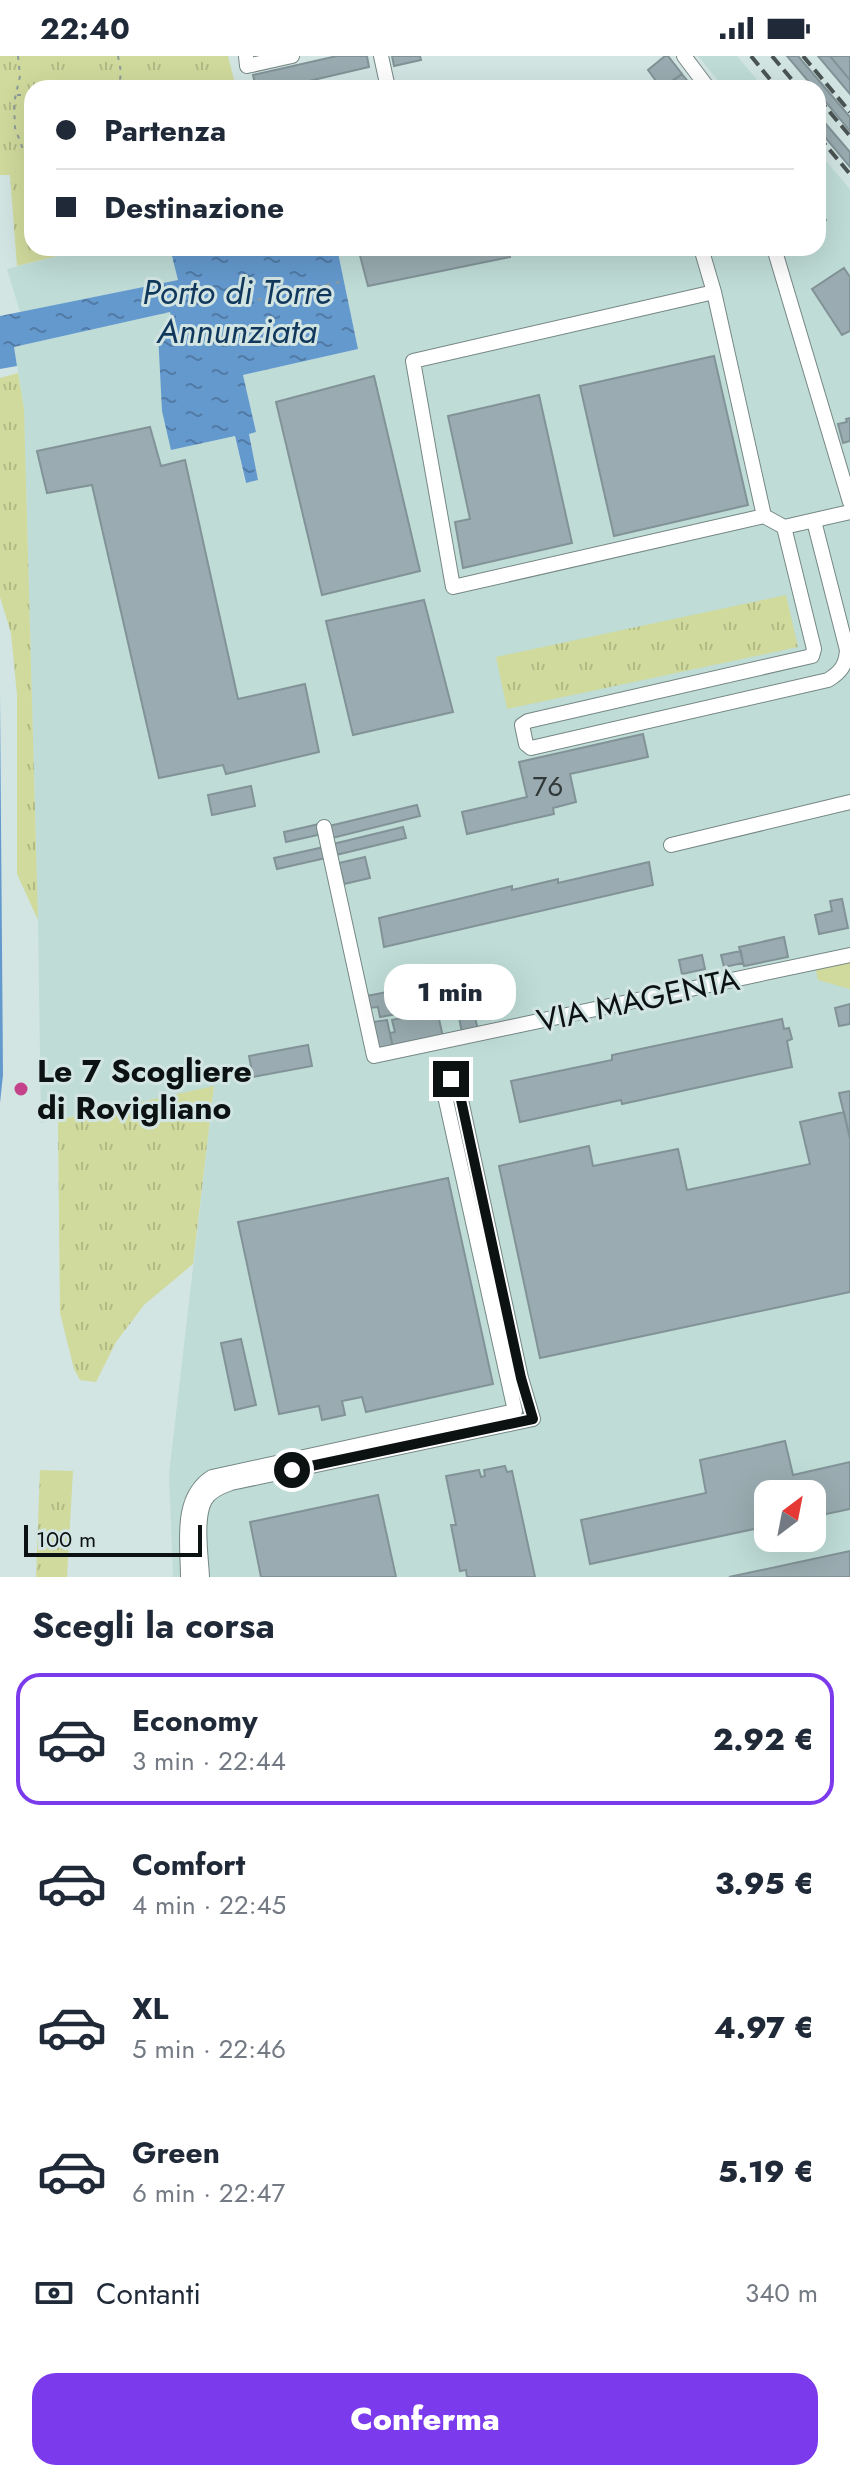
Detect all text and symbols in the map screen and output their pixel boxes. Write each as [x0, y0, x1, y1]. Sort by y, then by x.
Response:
text: 22:40 [40, 7, 130, 50]
text: Partenza [104, 109, 226, 152]
text: Destinazione [104, 186, 284, 229]
water label: Porto di Torre Annunziata [142, 268, 332, 356]
house number: 76 [533, 766, 563, 807]
street label: VIA MAGENTA [533, 956, 743, 1044]
callout: 1 min [385, 963, 517, 1019]
text: 1 min [417, 973, 483, 1011]
place label: Le 7 Scogliere di Rovigliano [37, 1048, 252, 1131]
route end [433, 1061, 469, 1097]
marker: Le 7 Scogliere di Rovigliano [12, 1080, 30, 1098]
route start [274, 1452, 310, 1488]
north arrow [754, 1480, 826, 1552]
map controls [754, 1480, 826, 1552]
scale bar [24, 1521, 202, 1557]
text: 100 m [36, 1523, 96, 1555]
text: Scegli la corsa [32, 1599, 275, 1651]
text: Economy [132, 1699, 258, 1742]
icon: car [36, 1703, 108, 1775]
text: 2.92 € [713, 1718, 814, 1761]
text: 3 min · 22:44 [132, 1742, 286, 1780]
text: Comfort [132, 1843, 245, 1886]
icon: car [36, 1847, 108, 1919]
text: 3.95 € [715, 1862, 814, 1905]
text: 4 min · 22:45 [132, 1886, 286, 1924]
text: XL [132, 1987, 168, 2030]
icon: car [36, 1991, 108, 2063]
text: 4.97 € [714, 2006, 814, 2049]
text: 5 min · 22:46 [132, 2030, 286, 2068]
text: Green [132, 2131, 220, 2174]
icon: car [36, 2135, 108, 2207]
text: 5.19 € [718, 2150, 814, 2193]
text: 6 min · 22:47 [132, 2174, 285, 2212]
icon: cash [32, 2271, 76, 2315]
text: Contanti [96, 2272, 201, 2315]
text: 340 m [745, 2274, 818, 2312]
button: Conferma [32, 2373, 818, 2465]

